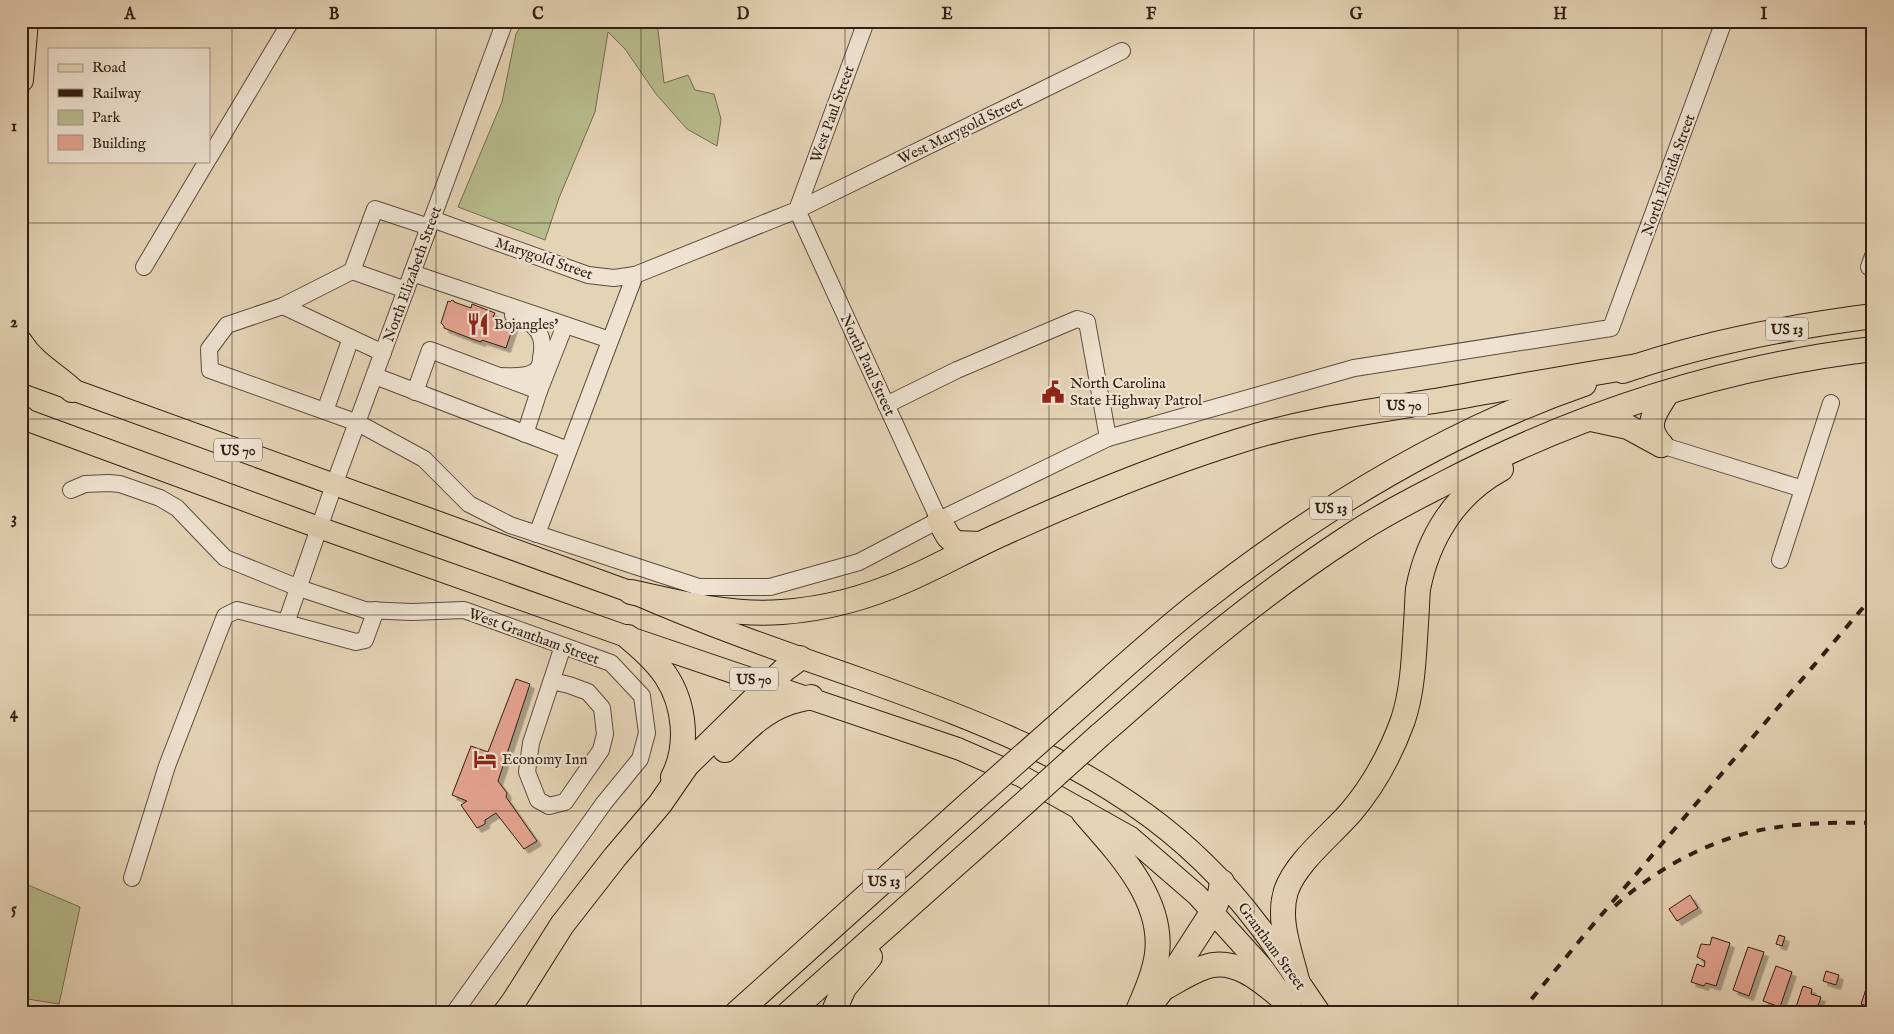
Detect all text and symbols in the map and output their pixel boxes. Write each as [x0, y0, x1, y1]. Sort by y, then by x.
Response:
text: A [124, 5, 137, 25]
text: B [329, 5, 340, 25]
text: C [532, 5, 544, 25]
text: D [737, 5, 750, 25]
text: E [941, 5, 953, 25]
text: F [1146, 5, 1157, 25]
text: G [1350, 5, 1363, 25]
text: H [1553, 5, 1567, 25]
text: I [1761, 5, 1768, 25]
legend [48, 48, 210, 162]
text: Road [92, 58, 127, 77]
street label: West Paul Street [806, 63, 859, 165]
text: Railway [92, 84, 142, 103]
street label: West Marygold Street [895, 92, 1026, 169]
text: Park [92, 108, 122, 127]
street label: North Florida Street [1638, 112, 1699, 239]
text: 1 [11, 117, 17, 137]
text: Building [92, 134, 147, 153]
street label: North Elizabeth Street [379, 204, 446, 345]
street label: Marygold Street [493, 233, 595, 284]
restaurant icon: Bojangles' [465, 311, 491, 337]
street label: North Paul Street [836, 311, 899, 419]
text: 2 [10, 313, 18, 333]
place label: Bojangles' [494, 315, 558, 334]
road number: US 13 [1766, 318, 1808, 340]
place label: North Carolina State Highway Patrol [1070, 374, 1203, 410]
public building icon: North Carolina State Highway Patrol [1040, 379, 1066, 405]
road number: US 70 [1380, 394, 1428, 416]
road number: US 70 [214, 438, 262, 462]
road number: US 13 [1310, 496, 1352, 520]
text: 3 [11, 509, 17, 529]
street label: West Grantham Street [466, 604, 602, 669]
road number: US 70 [730, 668, 778, 691]
text: 4 [10, 704, 19, 724]
hotel icon: Economy Inn [472, 746, 498, 772]
place label: Economy Inn [502, 750, 588, 769]
road number: US 13 [863, 869, 905, 892]
street label: Grantham Street [1233, 899, 1310, 994]
text: 5 [11, 900, 17, 920]

